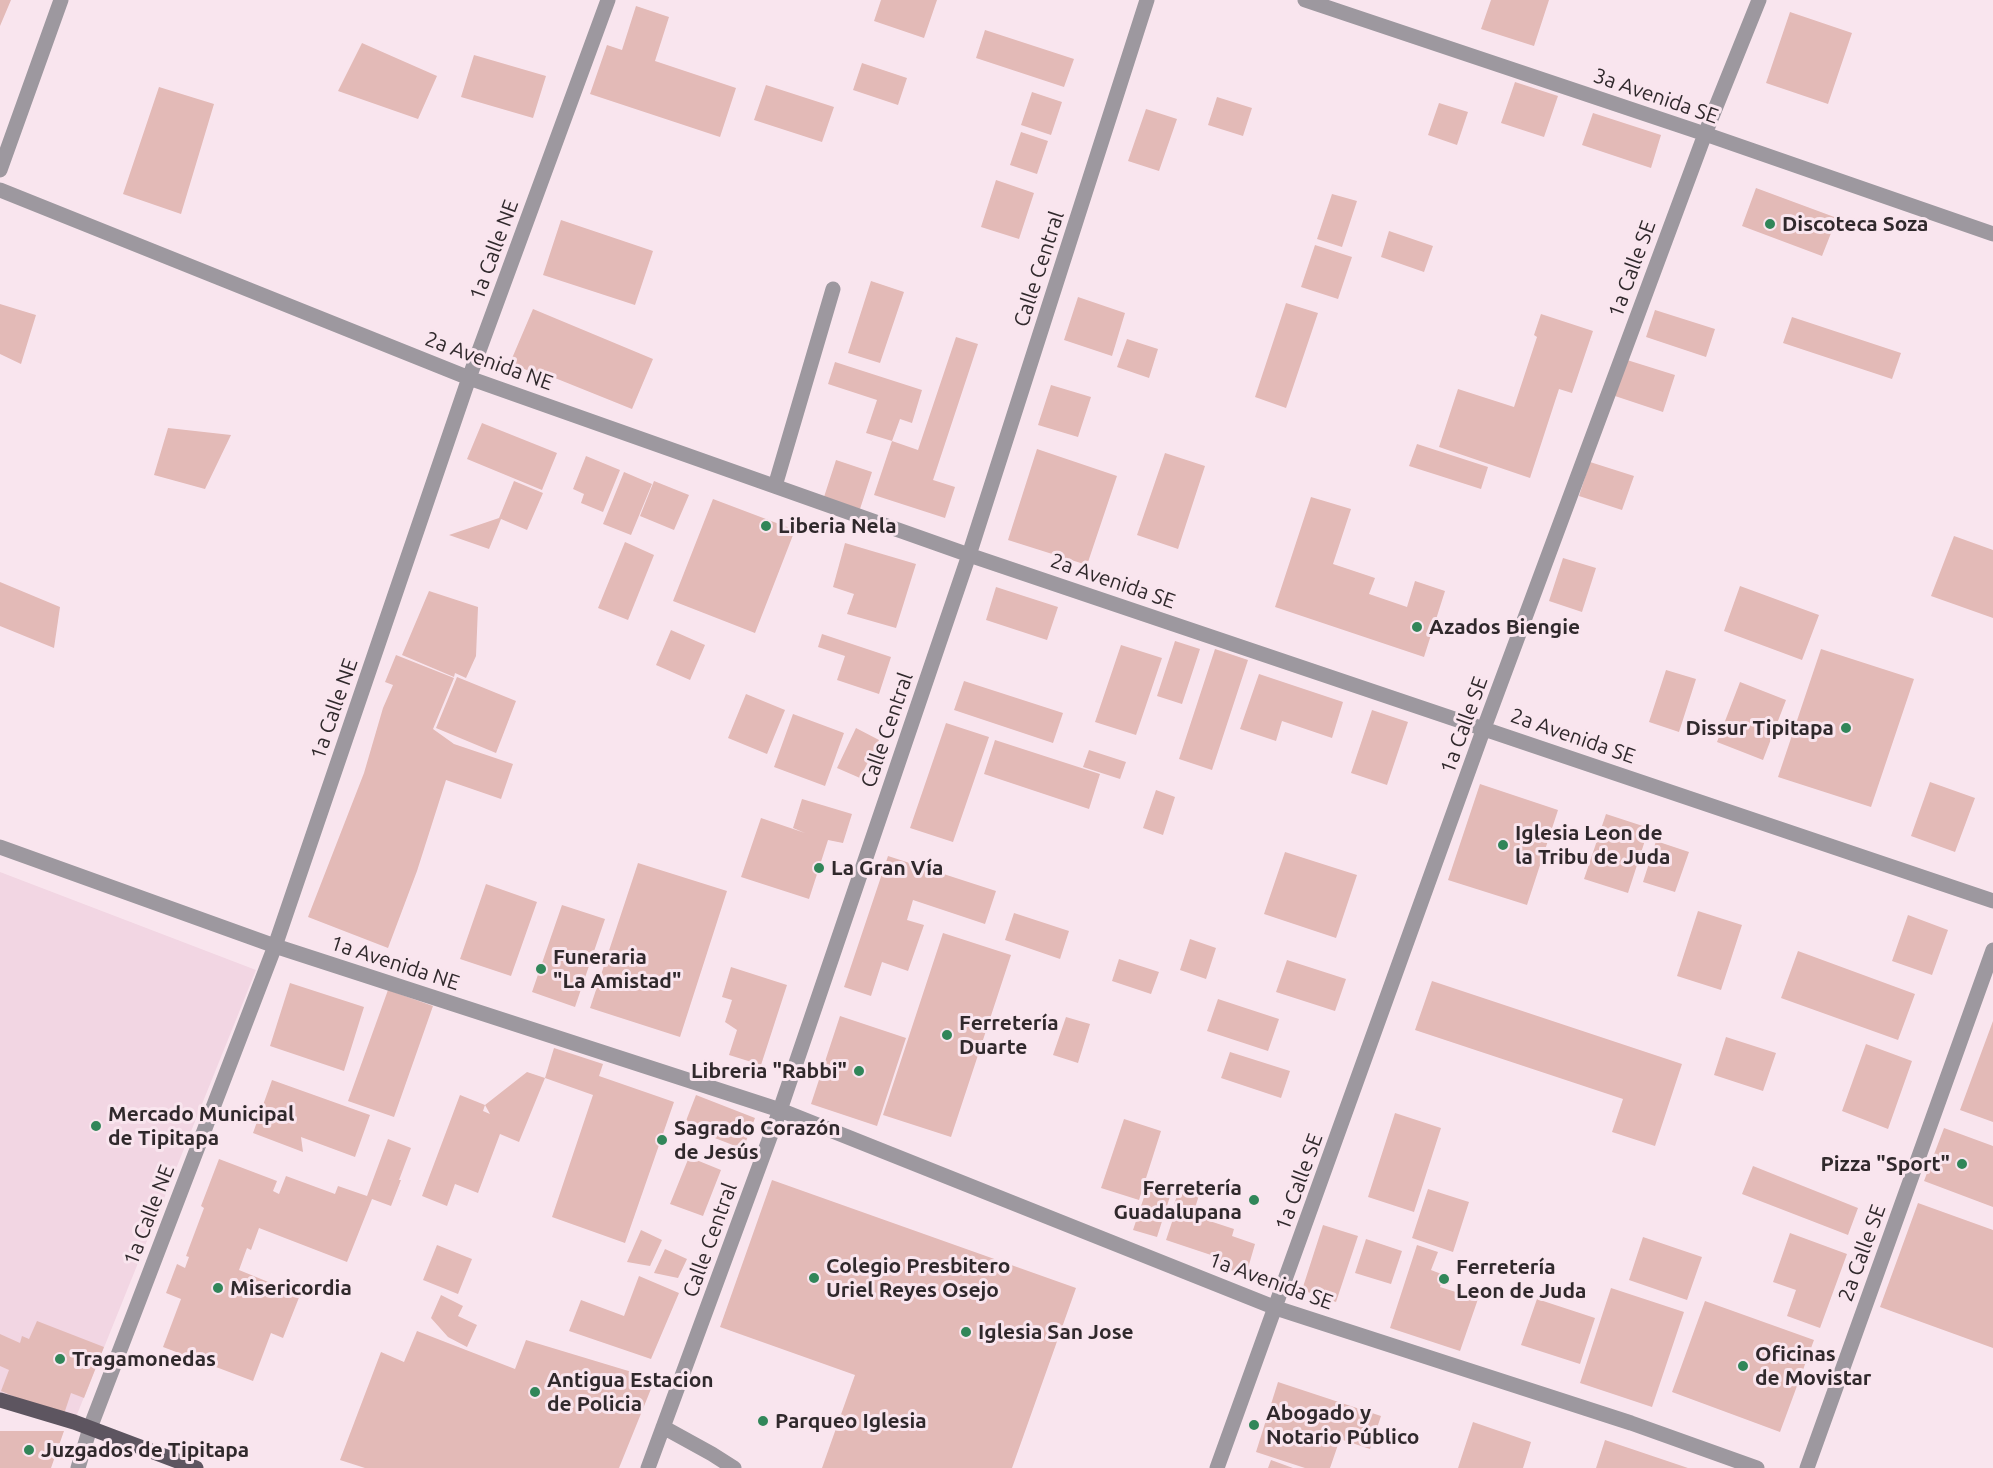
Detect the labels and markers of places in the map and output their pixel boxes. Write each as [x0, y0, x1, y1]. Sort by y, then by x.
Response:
place label: Discoteca Soza [1782, 211, 1929, 237]
marker: Discoteca Soza [1763, 217, 1777, 231]
place label: Liberia Nela [778, 513, 897, 539]
marker: Liberia Nela [759, 519, 773, 533]
place label: Azados Biengie [1429, 614, 1580, 640]
marker: Azados Biengie [1410, 620, 1424, 634]
place label: Dissur Tipitapa [1686, 715, 1834, 741]
marker: Dissur Tipitapa [1839, 721, 1853, 735]
place label: Iglesia Leon de la Tribu de Juda [1515, 820, 1670, 870]
marker: Iglesia Leon de la Tribu de Juda [1496, 838, 1510, 852]
place label: La Gran Vía [831, 855, 943, 881]
marker: La Gran Vía [812, 861, 826, 875]
place label: Funeraria "La Amistad" [553, 944, 681, 994]
marker: Funeraria "La Amistad" [534, 962, 548, 976]
place label: Ferretería Duarte [959, 1010, 1059, 1060]
marker: Ferretería Duarte [940, 1028, 954, 1042]
place label: Libreria "Rabbi" [691, 1058, 847, 1084]
marker: Libreria "Rabbi" [852, 1064, 866, 1078]
place label: Mercado Municipal de Tipitapa [108, 1101, 294, 1151]
place label: Sagrado Corazón de Jesús [674, 1115, 841, 1165]
marker: Mercado Municipal de Tipitapa [89, 1119, 103, 1133]
marker: Sagrado Corazón de Jesús [655, 1133, 669, 1147]
place label: Pizza "Sport" [1820, 1151, 1950, 1177]
marker: Pizza "Sport" [1955, 1157, 1969, 1171]
place label: Ferretería Guadalupana [1113, 1175, 1242, 1225]
marker: Ferretería Guadalupana [1247, 1193, 1261, 1207]
place label: Colegio Presbitero Uriel Reyes Osejo [826, 1253, 1010, 1303]
place label: Ferretería Leon de Juda [1456, 1254, 1586, 1304]
marker: Colegio Presbitero Uriel Reyes Osejo [807, 1271, 821, 1285]
marker: Ferretería Leon de Juda [1437, 1272, 1451, 1286]
place label: Misericordia [230, 1275, 352, 1301]
marker: Misericordia [211, 1281, 225, 1295]
place label: Iglesia San Jose [978, 1319, 1134, 1345]
marker: Iglesia San Jose [959, 1325, 973, 1339]
place label: Oficinas de Movistar [1755, 1341, 1871, 1391]
place label: Tragamonedas [72, 1346, 216, 1372]
marker: Tragamonedas [53, 1352, 67, 1366]
marker: Oficinas de Movistar [1736, 1359, 1750, 1373]
place label: Antigua Estacion de Policia [547, 1367, 714, 1417]
marker: Antigua Estacion de Policia [528, 1385, 542, 1399]
place label: Abogado y Notario Público [1266, 1400, 1419, 1450]
place label: Parqueo Iglesia [775, 1408, 927, 1434]
marker: Parqueo Iglesia [756, 1414, 770, 1428]
marker: Abogado y Notario Público [1247, 1418, 1261, 1432]
place label: Juzgados de Tipitapa [41, 1437, 249, 1463]
marker: Juzgados de Tipitapa [22, 1443, 36, 1457]

